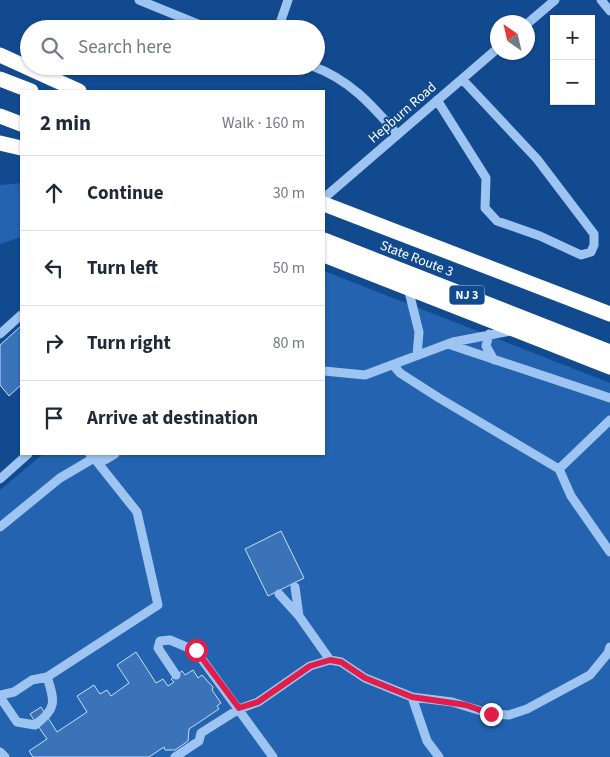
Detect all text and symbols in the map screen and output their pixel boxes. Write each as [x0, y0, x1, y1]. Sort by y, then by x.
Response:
north arrow [490, 15, 535, 60]
map controls [550, 15, 595, 105]
button: + [550, 15, 595, 60]
search box [20, 20, 325, 75]
icon: search [38, 34, 66, 62]
text: Search here [78, 34, 172, 61]
button: − [550, 60, 595, 105]
street label: Hepburn Road [364, 77, 441, 148]
text: 2 min [40, 108, 91, 138]
text: Walk · 160 m [222, 112, 305, 134]
icon: ahead [40, 179, 68, 207]
text: Continue [87, 180, 164, 207]
text: 30 m [273, 182, 305, 204]
street label: State Route 3 [377, 236, 456, 282]
icon: left [40, 254, 68, 282]
text: Turn left [87, 255, 158, 282]
text: 50 m [273, 257, 305, 279]
road number: NJ 3 [450, 286, 484, 304]
icon: right [40, 329, 68, 357]
text: Turn right [87, 330, 171, 357]
text: 80 m [273, 332, 305, 354]
icon: arrive [40, 404, 68, 432]
text: Arrive at destination [87, 405, 258, 432]
route start [185, 639, 208, 662]
route end [480, 703, 503, 726]

